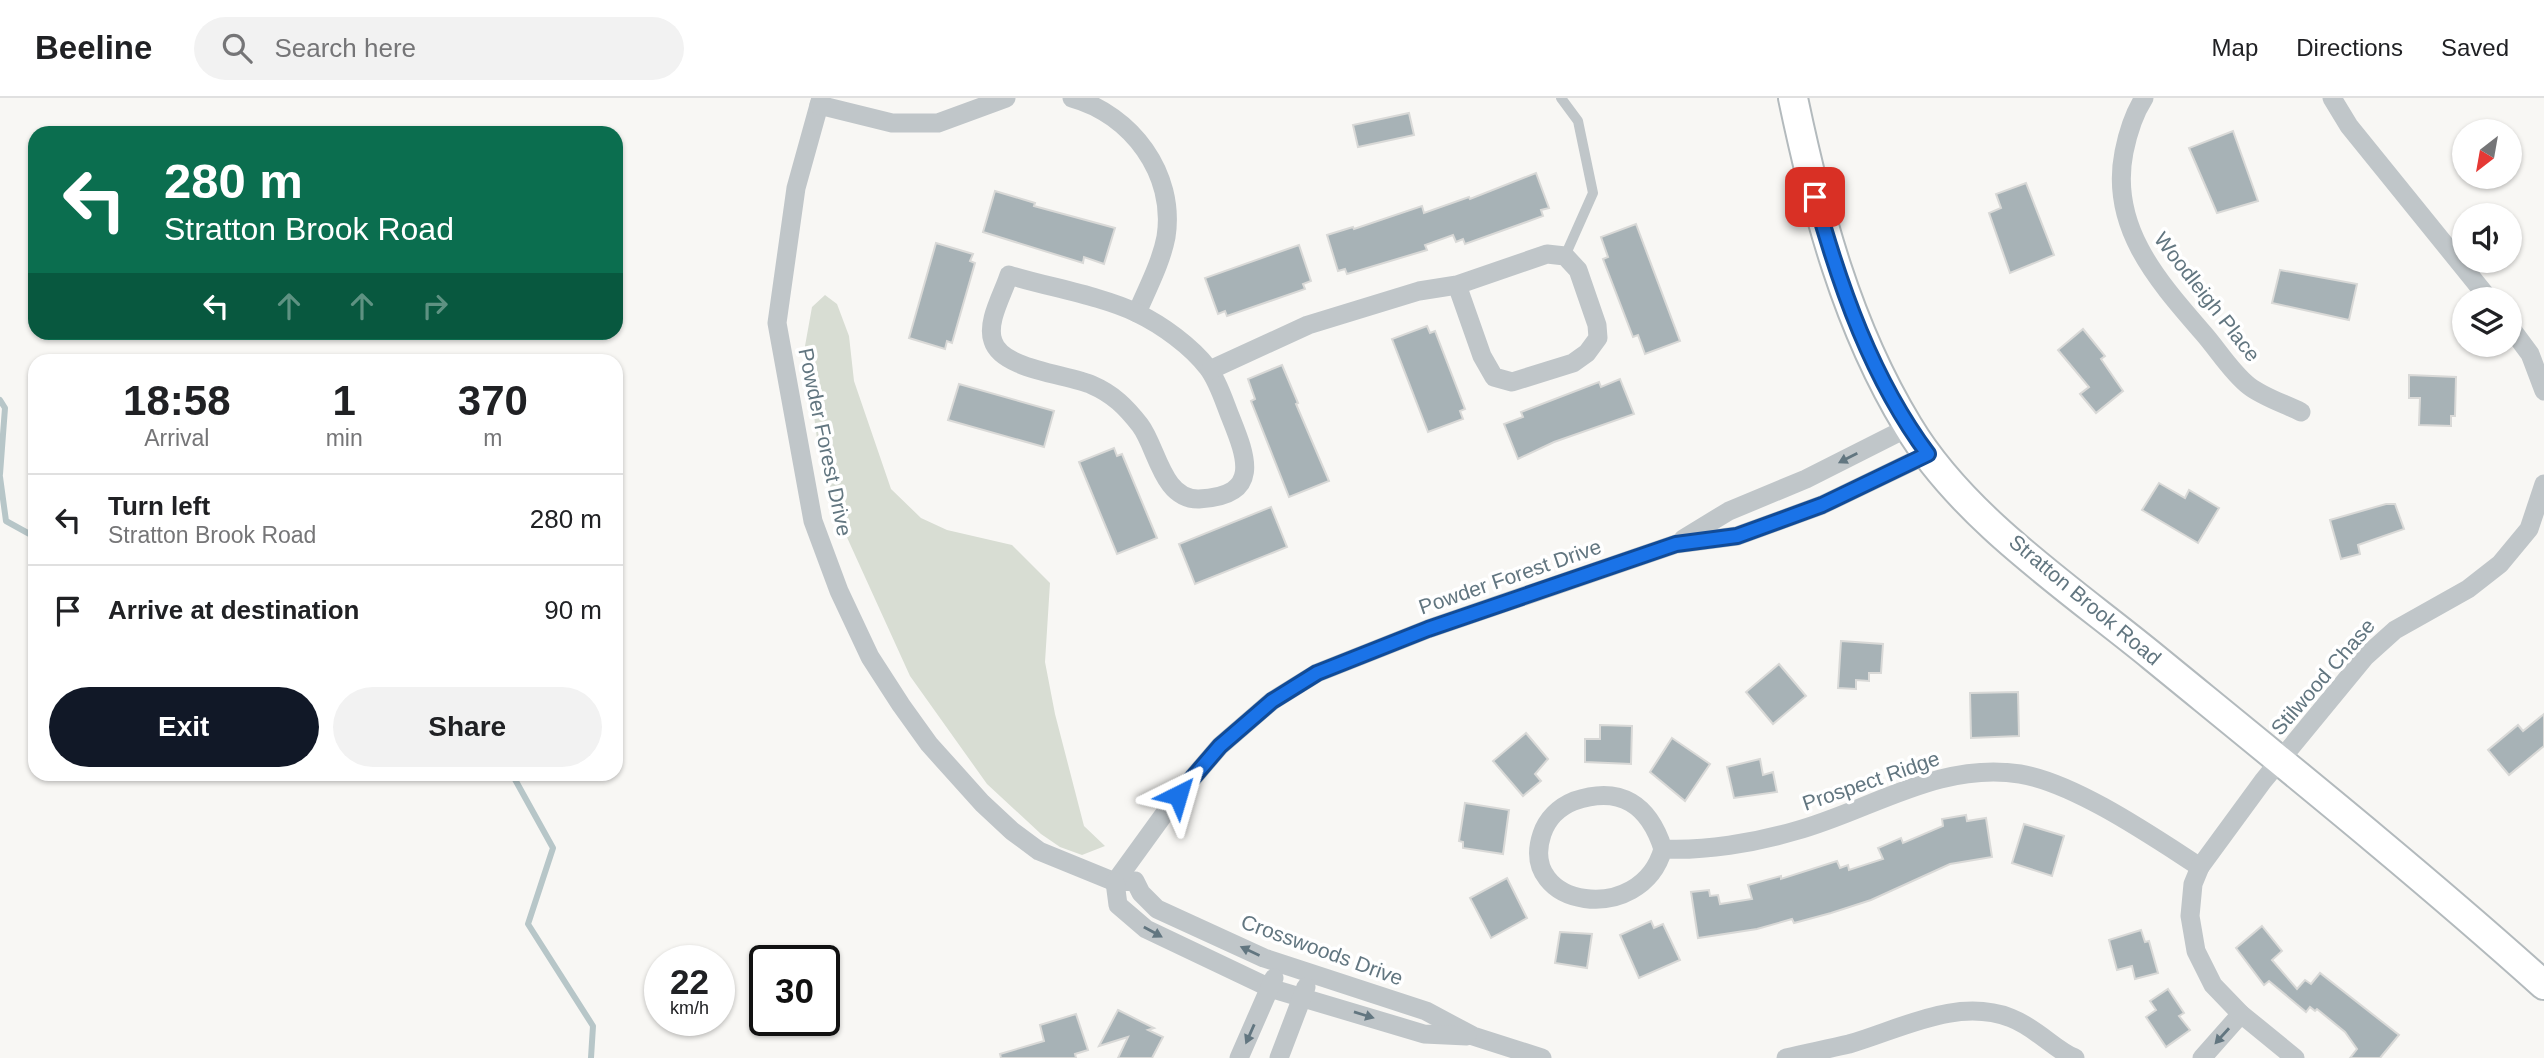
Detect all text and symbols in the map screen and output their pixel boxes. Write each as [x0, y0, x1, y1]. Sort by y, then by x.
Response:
search box [194, 17, 684, 80]
text: Beeline [35, 29, 152, 66]
icon: search [218, 29, 256, 67]
text: Search here [274, 33, 416, 63]
text: Map [2212, 34, 2258, 61]
text: Directions [2296, 34, 2403, 61]
text: Saved [2441, 34, 2509, 61]
north arrow [2452, 119, 2522, 189]
map controls [2452, 119, 2522, 357]
icon: left [49, 154, 140, 245]
text: 280 m [164, 154, 303, 208]
pin [1785, 167, 1845, 227]
icon: arrive [1796, 178, 1834, 216]
button: sound [2452, 203, 2522, 273]
text: Stratton Brook Road [164, 211, 454, 247]
street label: Woodleigh Place [2150, 228, 2265, 366]
icon: left [197, 287, 235, 325]
icon: ahead [270, 287, 308, 325]
icon: ahead [343, 287, 381, 325]
icon: right [416, 287, 454, 325]
button: layers [2452, 287, 2522, 357]
street label: Powder Forest Drive [794, 346, 857, 538]
text: 18:58 [123, 377, 231, 424]
text: 1 [332, 377, 356, 424]
text: 370 [458, 377, 528, 424]
text: Arrival [144, 425, 209, 451]
text: min [326, 425, 363, 451]
text: m [483, 425, 502, 451]
one-way arrow [1838, 452, 1858, 463]
text: Turn left [108, 491, 210, 521]
icon: left [49, 501, 87, 539]
text: 280 m [530, 504, 602, 534]
text: Stratton Brook Road [108, 522, 316, 548]
street label: Stratton Brook Road [2005, 530, 2166, 670]
street label: Powder Forest Drive [1416, 534, 1604, 619]
icon: arrive [49, 592, 87, 630]
text: Arrive at destination [108, 595, 359, 625]
text: 90 m [544, 595, 602, 625]
street label: Stilwood Chase [2266, 614, 2379, 739]
button: Exit [49, 687, 319, 767]
button: Share [333, 687, 602, 767]
street label: Prospect Ridge [1799, 746, 1942, 815]
position arrow [1141, 758, 1215, 832]
street label: Crosswoods Drive [1238, 910, 1406, 989]
one-way arrow [1143, 926, 1163, 938]
speed limit sign: 30 [749, 945, 840, 1036]
one-way arrow [1239, 945, 1260, 956]
text: 22 [670, 962, 709, 1001]
text: km/h [670, 998, 709, 1018]
one-way arrow [1354, 1011, 1375, 1021]
one-way arrow [1244, 1023, 1255, 1044]
one-way arrow [2214, 1027, 2230, 1045]

